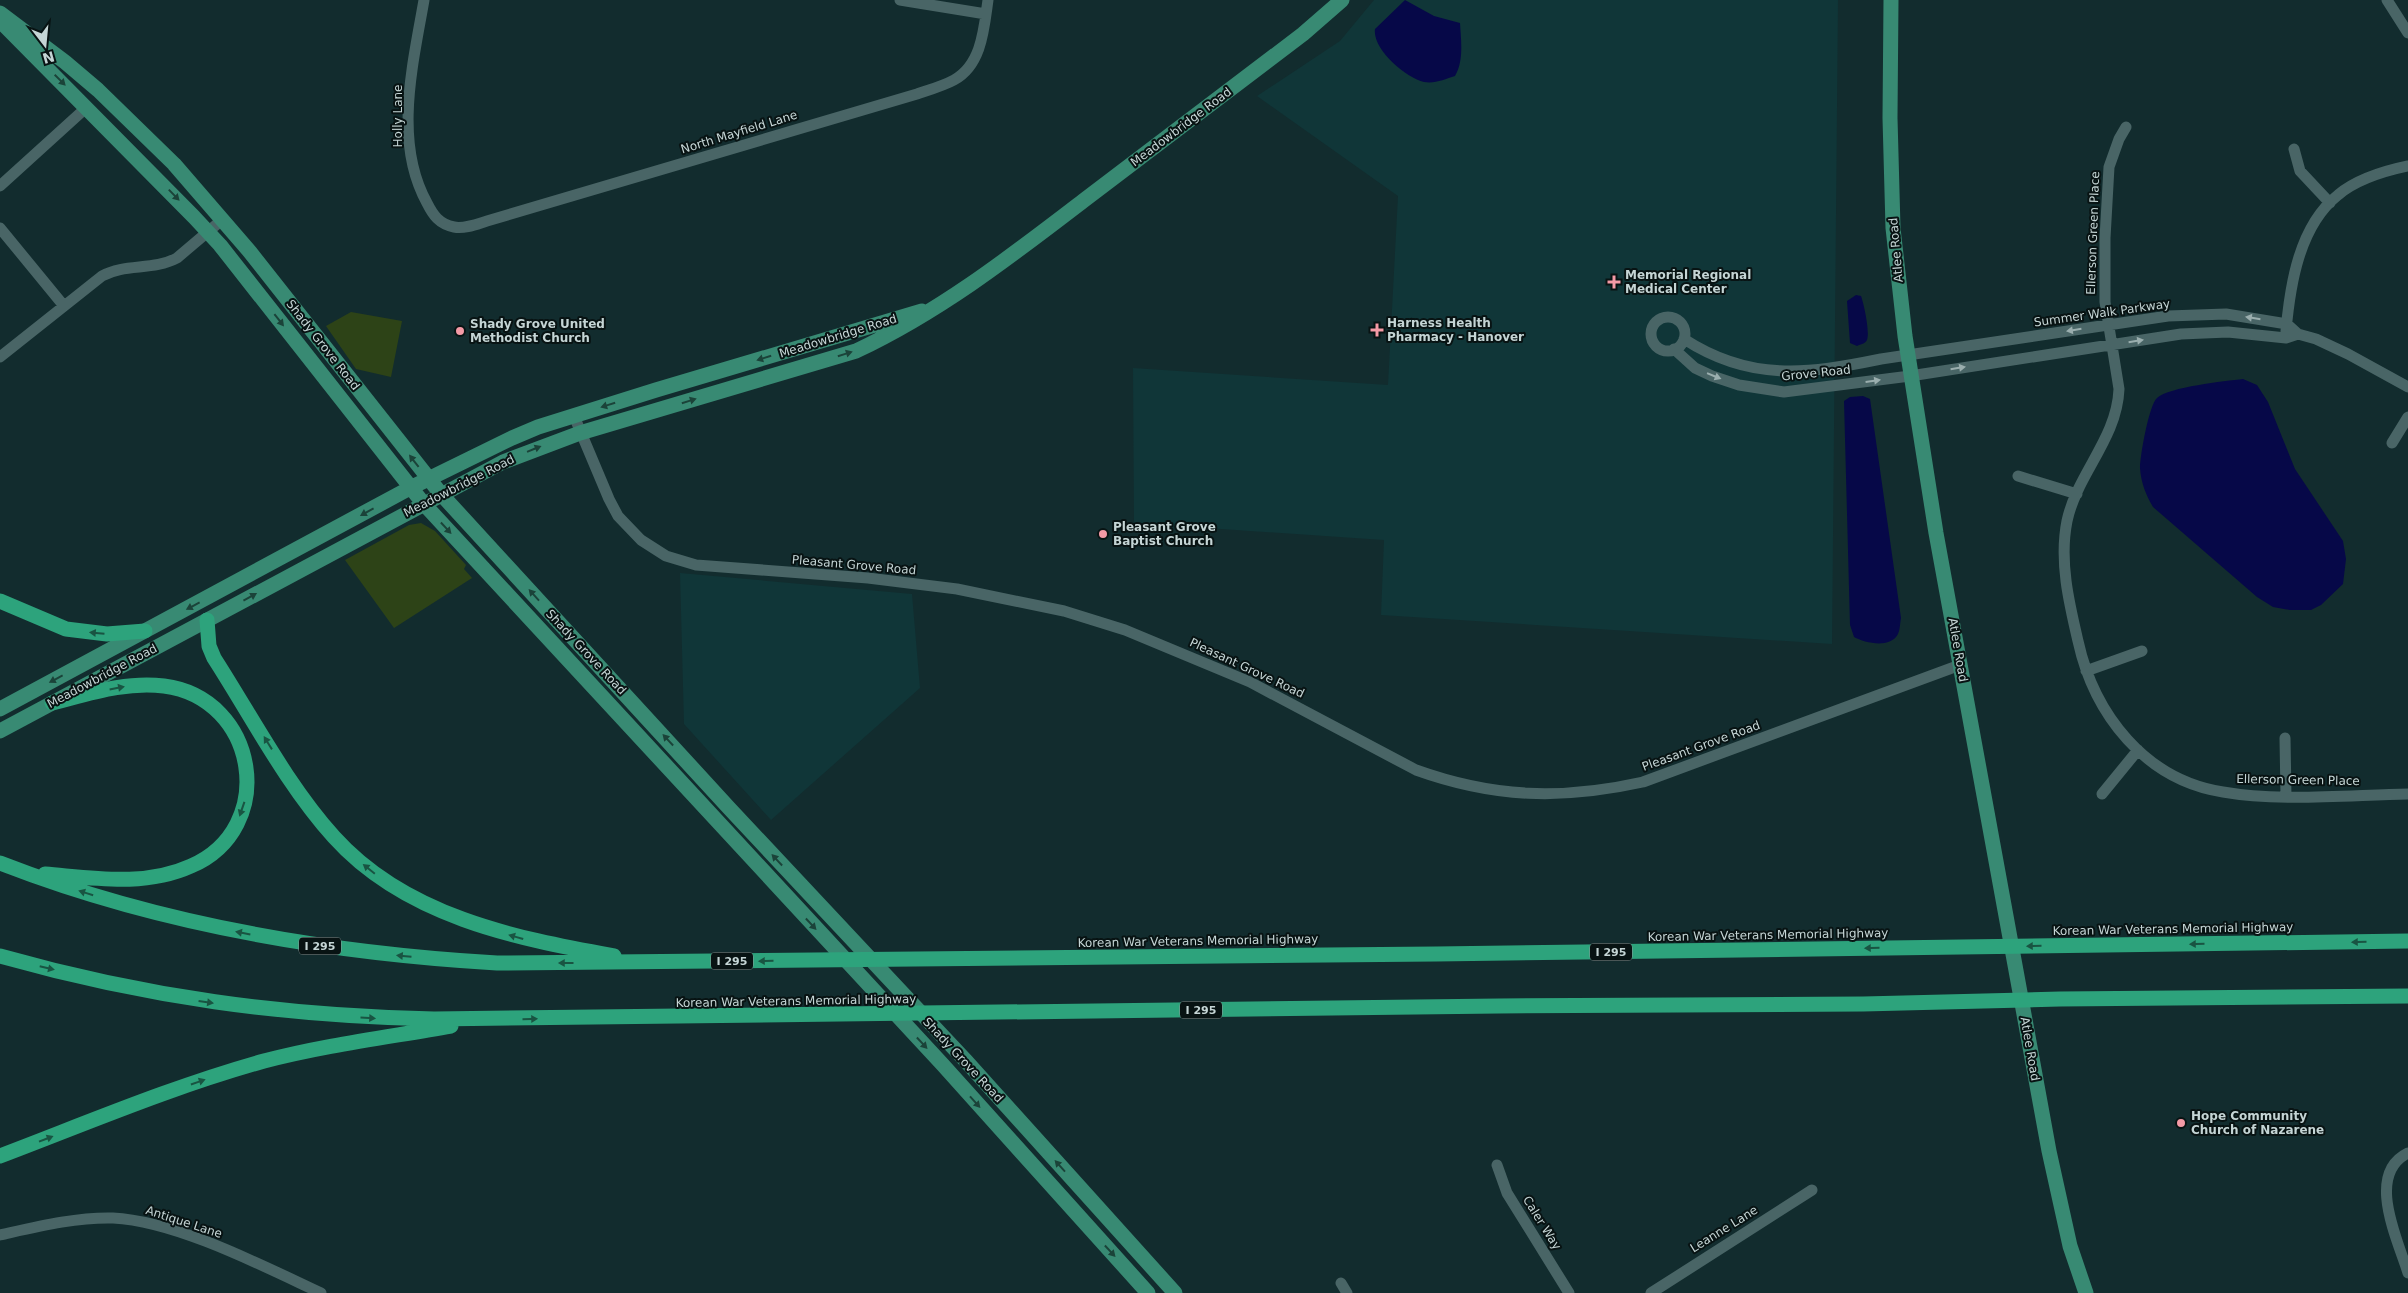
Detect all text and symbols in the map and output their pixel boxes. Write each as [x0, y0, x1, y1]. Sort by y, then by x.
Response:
north arrow [20, 20, 70, 70]
text: N [41, 48, 56, 67]
one-way arrow [53, 74, 65, 86]
street label: Holly Lane [391, 85, 405, 147]
street label: Meadowbridge Road [1128, 85, 1234, 169]
street label: North Mayfield Lane [679, 108, 799, 156]
street label: Ellerson Green Place [2084, 171, 2102, 295]
one-way arrow [168, 189, 180, 201]
street label: Atlee Road [1886, 217, 1906, 283]
place label: Memorial Regional Medical Center [1625, 268, 1751, 296]
marker: Memorial Regional Medical Center [1607, 275, 1621, 289]
street label: Shady Grove Road [283, 297, 363, 393]
street label: Summer Walk Parkway [2033, 297, 2171, 329]
street label: Meadowbridge Road [777, 311, 899, 361]
one-way arrow [273, 313, 284, 326]
one-way arrow [2244, 314, 2260, 322]
place label: Harness Health Pharmacy - Hanover [1387, 316, 1524, 344]
place label: Shady Grove United Methodist Church [470, 317, 605, 345]
marker: Harness Health Pharmacy - Hanover [1371, 324, 1383, 336]
marker: Shady Grove United Methodist Church [454, 325, 466, 337]
one-way arrow [2066, 327, 2082, 335]
one-way arrow [2129, 336, 2145, 344]
one-way arrow [837, 350, 852, 358]
one-way arrow [756, 355, 771, 363]
street label: Grove Road [1781, 362, 1851, 384]
one-way arrow [1951, 364, 1967, 372]
one-way arrow [1707, 373, 1721, 381]
one-way arrow [1866, 376, 1882, 384]
one-way arrow [681, 396, 696, 404]
one-way arrow [601, 402, 616, 409]
one-way arrow [527, 445, 541, 453]
street label: Meadowbridge Road [401, 452, 517, 520]
one-way arrow [409, 454, 419, 468]
one-way arrow [360, 507, 374, 516]
place label: Pleasant Grove Baptist Church [1113, 520, 1216, 548]
one-way arrow [440, 522, 452, 534]
marker: Pleasant Grove Baptist Church [1097, 528, 1109, 540]
street label: Pleasant Grove Road [791, 553, 917, 577]
one-way arrow [528, 589, 539, 602]
one-way arrow [243, 593, 258, 601]
one-way arrow [186, 602, 201, 610]
street label: Shady Grove Road [543, 607, 629, 697]
street label: Atlee Road [1945, 617, 1971, 683]
one-way arrow [88, 629, 104, 637]
street label: Pleasant Grove Road [1188, 635, 1306, 701]
street label: Meadowbridge Road [45, 641, 159, 711]
one-way arrow [49, 675, 63, 683]
one-way arrow [109, 684, 125, 692]
street label: Pleasant Grove Road [1640, 718, 1762, 774]
one-way arrow [662, 734, 673, 747]
one-way arrow [263, 737, 273, 750]
street label: Ellerson Green Place [2236, 772, 2360, 788]
one-way arrow [238, 802, 245, 817]
one-way arrow [771, 854, 783, 866]
one-way arrow [363, 864, 376, 875]
one-way arrow [78, 888, 93, 896]
one-way arrow [805, 917, 817, 929]
street label: Korean War Veterans Memorial Highway [2053, 920, 2293, 938]
street label: Korean War Veterans Memorial Highway [1648, 926, 1888, 944]
one-way arrow [235, 929, 251, 937]
one-way arrow [508, 932, 523, 940]
street label: Korean War Veterans Memorial Highway [1078, 932, 1318, 950]
road number: I 295 [299, 938, 341, 954]
one-way arrow [2351, 938, 2367, 946]
one-way arrow [2189, 940, 2205, 948]
one-way arrow [2026, 942, 2042, 950]
road number: I 295 [1590, 944, 1632, 960]
one-way arrow [1864, 944, 1880, 952]
one-way arrow [395, 952, 411, 960]
road number: I 295 [711, 952, 753, 969]
one-way arrow [758, 957, 774, 965]
one-way arrow [558, 959, 574, 967]
one-way arrow [39, 964, 55, 972]
street label: Korean War Veterans Memorial Highway [676, 992, 916, 1010]
one-way arrow [198, 998, 214, 1006]
road number: I 295 [1180, 1002, 1222, 1018]
one-way arrow [360, 1014, 376, 1022]
one-way arrow [522, 1015, 538, 1023]
street label: Shady Grove Road [920, 1015, 1006, 1105]
street label: Atlee Road [2017, 1016, 2043, 1082]
one-way arrow [916, 1036, 928, 1048]
one-way arrow [190, 1078, 205, 1085]
one-way arrow [969, 1095, 981, 1107]
place label: Hope Community Church of Nazarene [2191, 1109, 2324, 1137]
marker: Hope Community Church of Nazarene [2175, 1117, 2187, 1129]
one-way arrow [38, 1135, 53, 1142]
one-way arrow [1054, 1160, 1066, 1172]
street label: Caler Way [1520, 1194, 1564, 1252]
street label: Antique Lane [144, 1203, 224, 1241]
street label: Leanne Lane [1688, 1203, 1760, 1255]
one-way arrow [1104, 1245, 1116, 1257]

